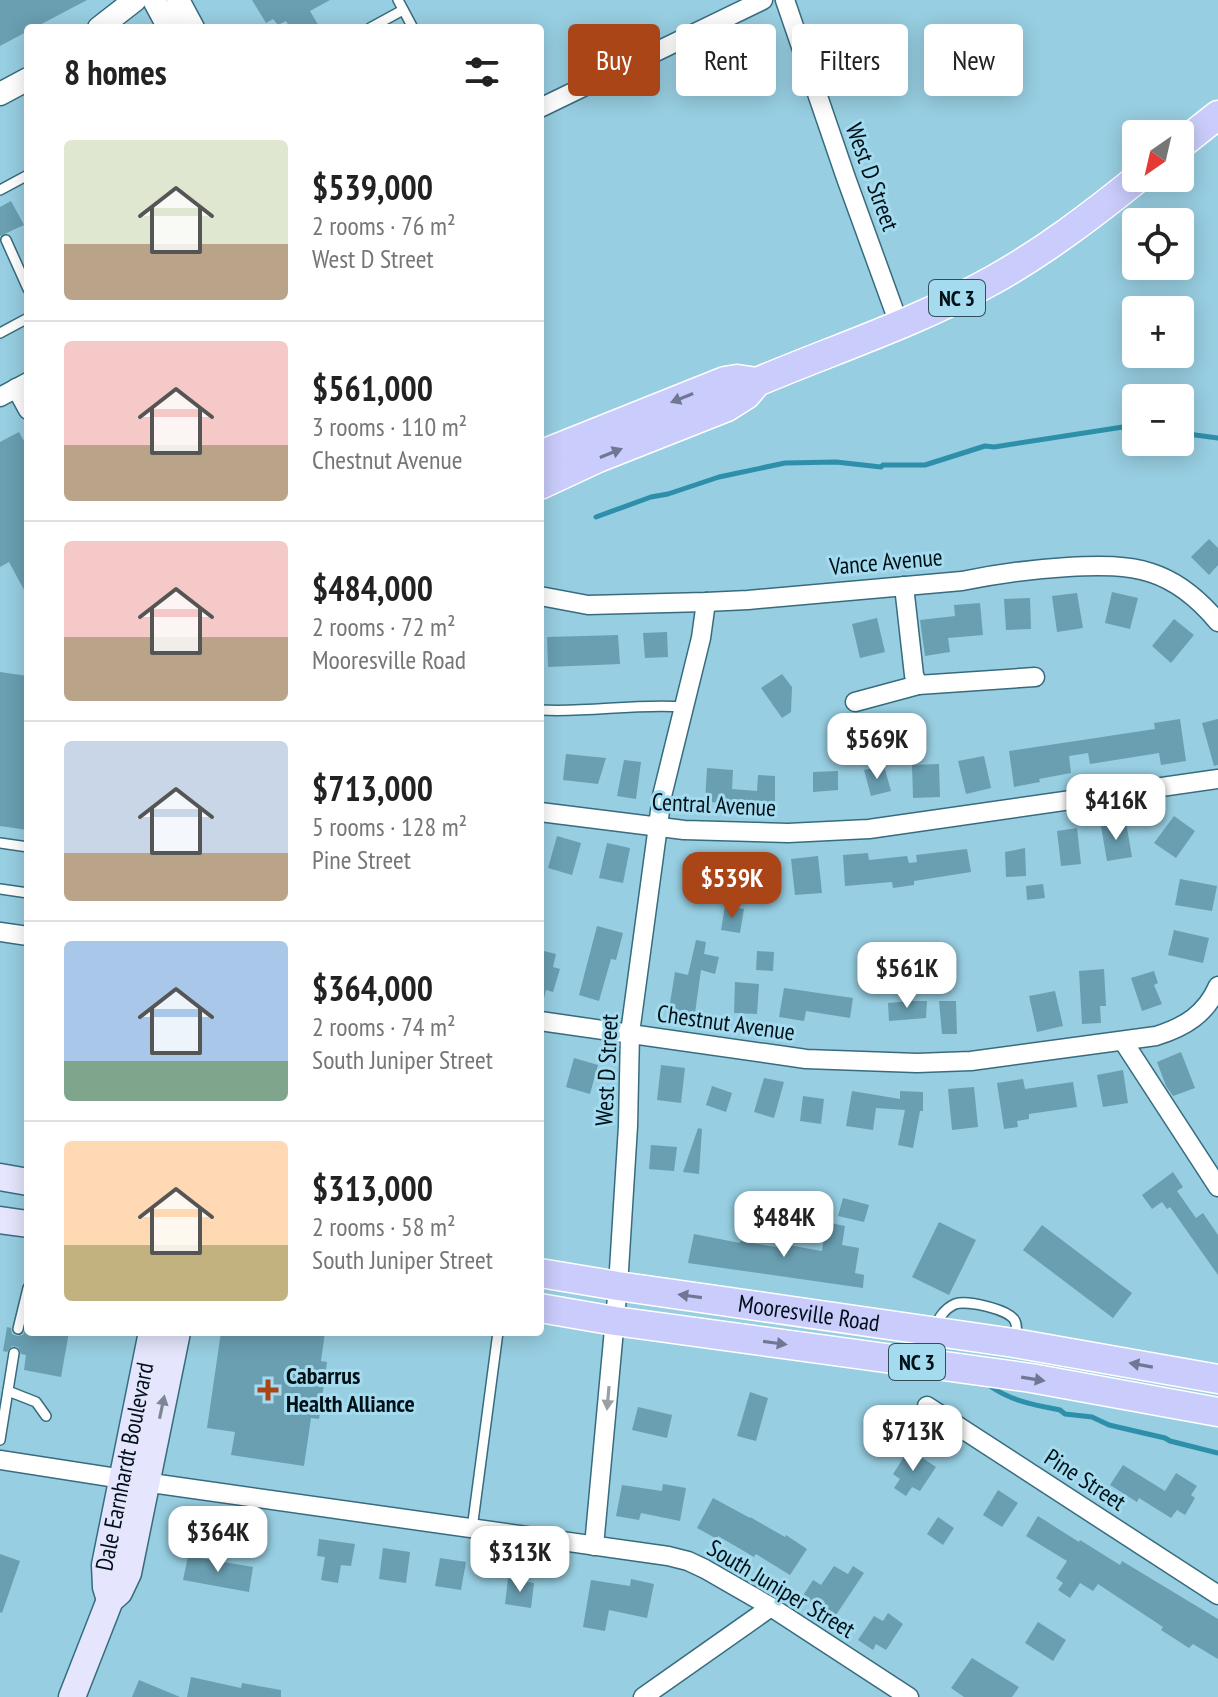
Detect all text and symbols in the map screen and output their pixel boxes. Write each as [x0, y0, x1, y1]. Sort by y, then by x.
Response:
chip: Buy [568, 24, 660, 96]
chip: Rent [676, 24, 776, 96]
chip: Filters [792, 24, 908, 96]
chip: New [924, 24, 1023, 96]
text: 8 homes [64, 50, 167, 94]
icon: filters [460, 50, 504, 94]
street label: West D Street [839, 119, 906, 235]
north arrow [1122, 120, 1194, 192]
map controls [1122, 120, 1194, 456]
text: $539,000 [312, 165, 433, 209]
icon: home [128, 172, 224, 268]
button: locate [1122, 208, 1194, 280]
text: 2 rooms · 76 m² [312, 209, 456, 242]
text: West D Street [312, 242, 434, 275]
road number: NC 3 [929, 280, 985, 316]
button: + [1122, 296, 1194, 368]
text: $561,000 [312, 366, 433, 410]
icon: home [128, 373, 224, 469]
button: − [1122, 384, 1194, 456]
one-way arrow [670, 392, 694, 405]
text: 3 rooms · 110 m² [312, 410, 467, 443]
text: Chestnut Avenue [312, 443, 462, 476]
one-way arrow [599, 446, 623, 459]
street label: Vance Avenue [827, 541, 944, 582]
text: $484,000 [312, 566, 433, 610]
icon: home [128, 573, 224, 669]
text: 2 rooms · 72 m² [312, 610, 456, 643]
text: Mooresville Road [312, 643, 466, 676]
pin: $569K [821, 713, 933, 781]
text: $569K [845, 722, 909, 755]
text: $713,000 [312, 766, 433, 810]
icon: home [128, 773, 224, 869]
pin: $416K [1060, 774, 1172, 842]
text: $416K [1084, 783, 1148, 816]
street label: Central Avenue [651, 786, 777, 823]
text: 5 rooms · 128 m² [312, 810, 467, 843]
text: Pine Street [312, 843, 411, 876]
pin: $539K [676, 852, 788, 920]
text: $539K [700, 861, 764, 894]
pin: $561K [851, 942, 963, 1010]
text: $561K [875, 951, 939, 984]
text: $364,000 [312, 966, 433, 1010]
icon: home [128, 973, 224, 1069]
street label: Chestnut Avenue [655, 997, 797, 1048]
text: 2 rooms · 74 m² [312, 1010, 456, 1043]
street label: West D Street [588, 1013, 625, 1127]
text: South Juniper Street [312, 1043, 493, 1076]
text: $313,000 [312, 1166, 433, 1210]
icon: home [128, 1173, 224, 1269]
pin: $484K [728, 1191, 840, 1259]
text: $484K [752, 1200, 816, 1233]
text: 2 rooms · 58 m² [312, 1210, 456, 1243]
text: South Juniper Street [312, 1243, 493, 1276]
street label: Mooresville Road [736, 1288, 882, 1338]
one-way arrow [678, 1289, 703, 1302]
one-way arrow [763, 1337, 788, 1350]
road number: NC 3 [889, 1344, 945, 1380]
one-way arrow [1128, 1359, 1153, 1371]
street label: Dale Earnhardt Boulevard [88, 1360, 160, 1573]
place label: Cabarrus Health Alliance [286, 1360, 415, 1419]
one-way arrow [1021, 1373, 1046, 1386]
marker: Cabarrus Health Alliance [257, 1379, 279, 1401]
one-way arrow [601, 1386, 614, 1411]
one-way arrow [156, 1395, 169, 1420]
pin: $713K [857, 1405, 969, 1473]
text: $713K [881, 1414, 945, 1447]
street label: Pine Street [1039, 1442, 1132, 1518]
pin: $364K [162, 1506, 274, 1574]
text: $364K [186, 1515, 250, 1548]
pin: $313K [464, 1526, 576, 1594]
street label: South Juniper Street [702, 1532, 861, 1645]
text: $313K [488, 1535, 552, 1568]

